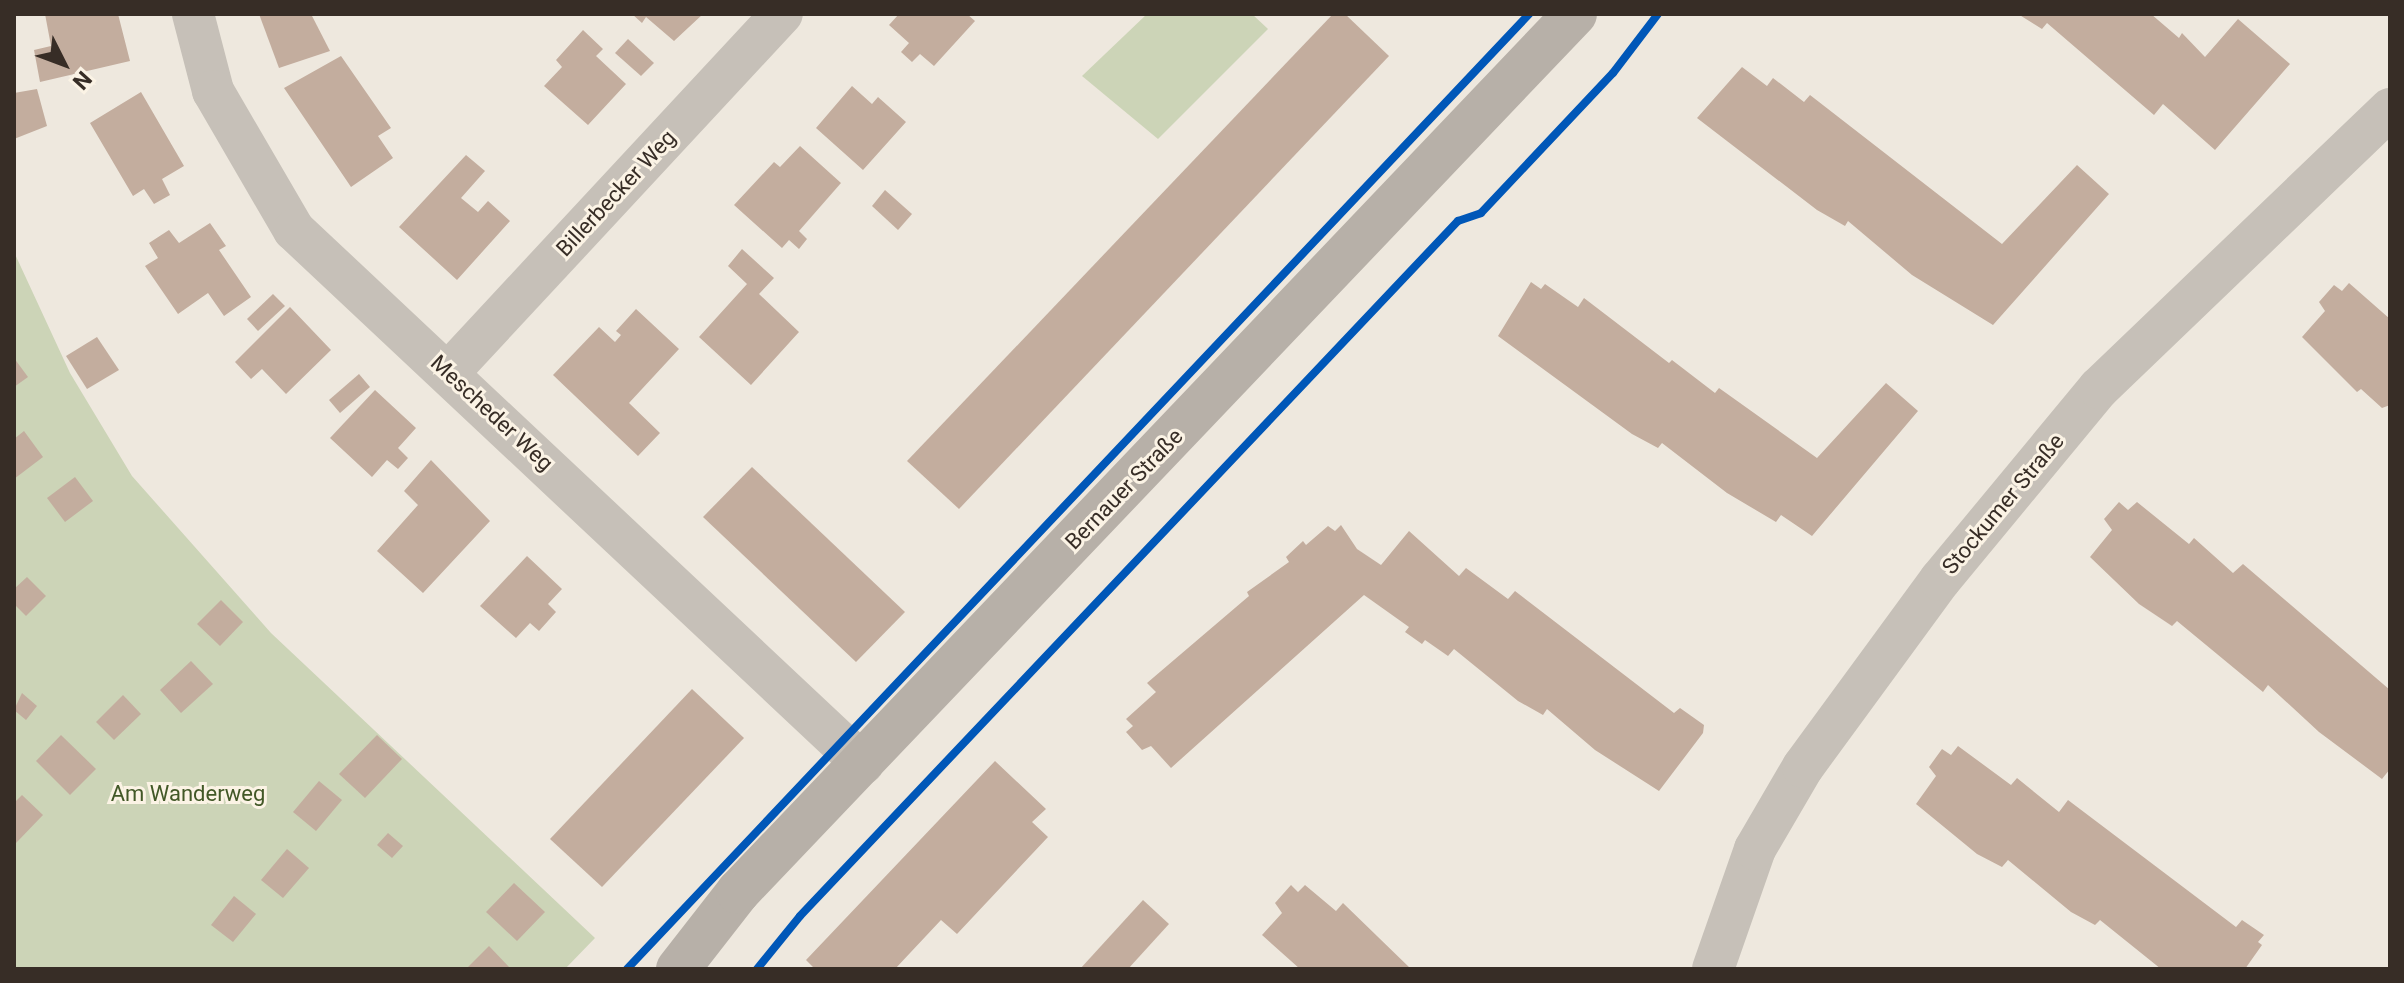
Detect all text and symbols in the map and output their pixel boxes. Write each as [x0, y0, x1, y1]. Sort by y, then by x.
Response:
north arrow [24, 24, 104, 104]
text: N [68, 66, 97, 95]
street label: Billerbecker Weg [551, 124, 681, 262]
street label: Mescheder Weg [425, 350, 559, 476]
street label: Bernauer Straße [1060, 423, 1188, 555]
street label: Stockumer Straße [1937, 428, 2069, 580]
park label: Am Wanderweg [111, 781, 265, 807]

